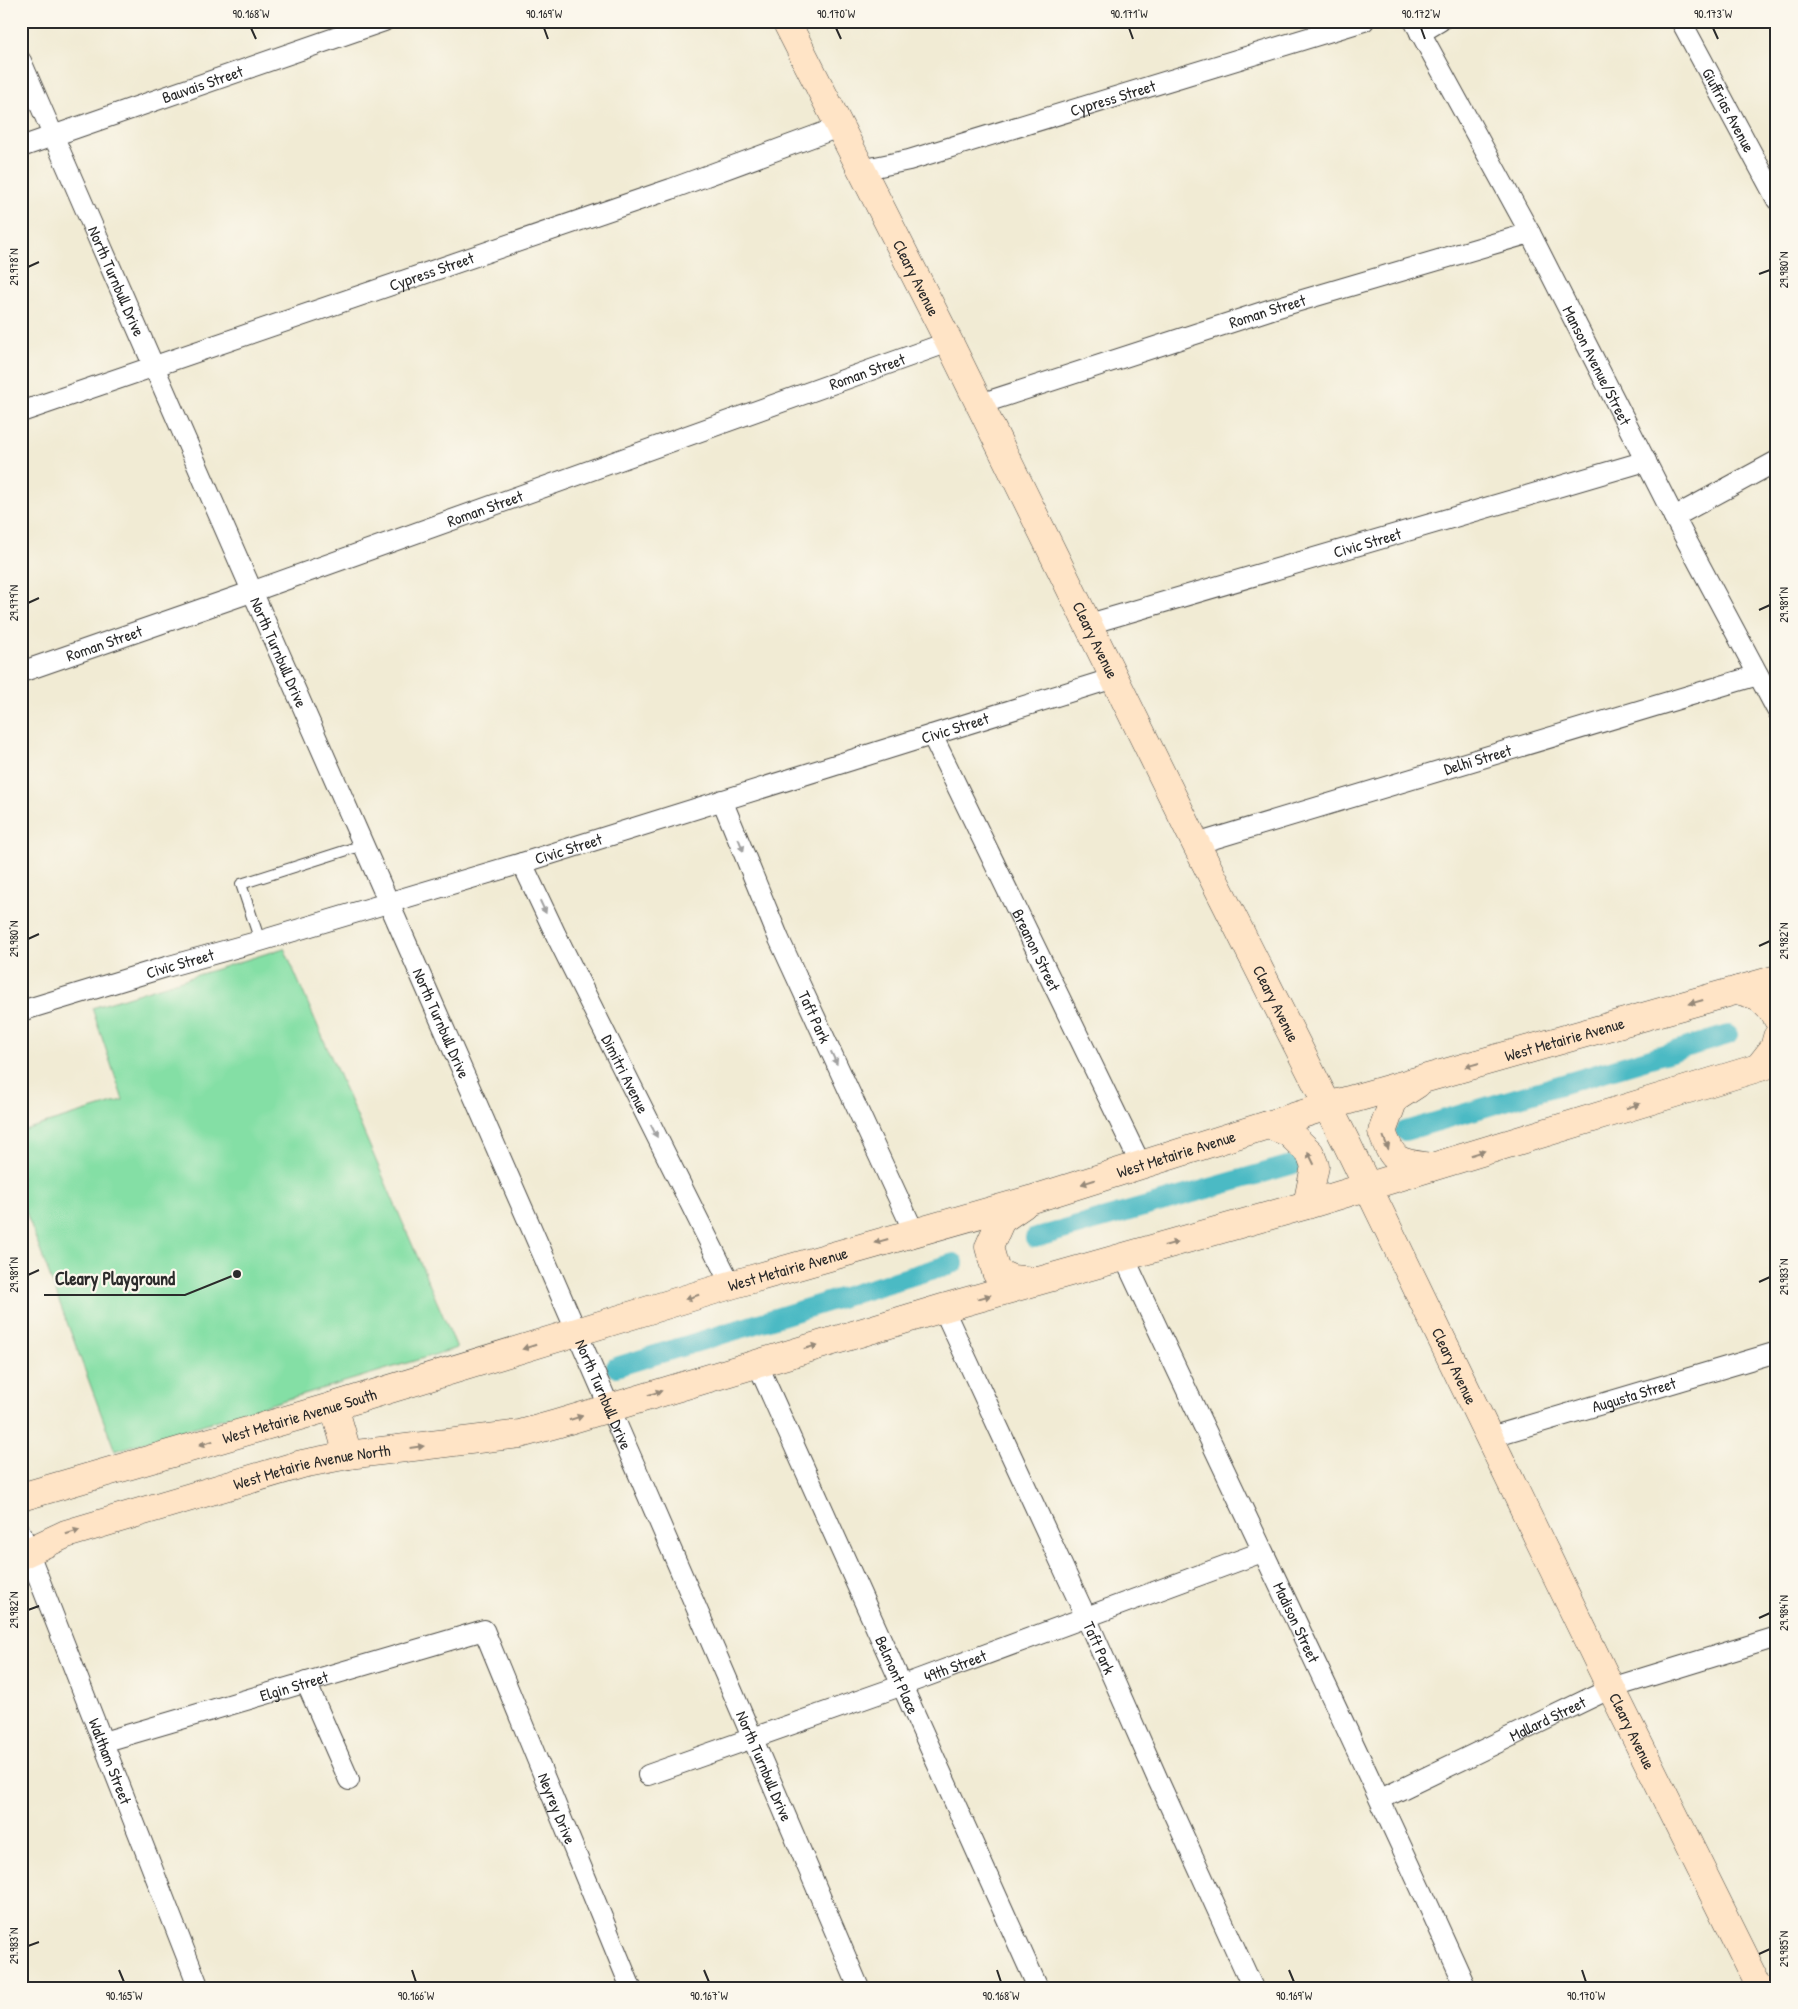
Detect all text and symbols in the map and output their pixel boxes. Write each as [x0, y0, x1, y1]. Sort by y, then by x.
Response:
text: 90.168°W [233, 5, 270, 22]
text: 90.169°W [526, 5, 563, 22]
text: 90.170°W [817, 5, 856, 22]
text: 90.171°W [1110, 5, 1148, 22]
text: 90.172°W [1402, 5, 1441, 22]
text: 90.173°W [1694, 5, 1733, 22]
street label: Bauvais Street [159, 60, 246, 108]
street label: Giuffrias Avenue [1697, 64, 1761, 157]
street label: Cypress Street [1067, 74, 1159, 121]
street label: North Turnbull Drive [83, 223, 151, 340]
street label: Cleary Avenue [888, 236, 945, 320]
street label: Cypress Street [386, 246, 477, 296]
text: 29.978°N [5, 248, 22, 286]
text: 29.980°N [1775, 252, 1792, 288]
street label: Roman Street [1226, 289, 1309, 333]
street label: Manson Avenue/Street [1558, 302, 1637, 429]
street label: Roman Street [826, 347, 909, 395]
street label: Roman Street [444, 484, 526, 532]
street label: Civic Street [1331, 522, 1404, 563]
text: 29.979°N [5, 585, 22, 621]
text: 29.981°N [1775, 587, 1792, 623]
street label: North Turnbull Drive [245, 594, 313, 711]
street label: Cleary Avenue [1067, 598, 1124, 683]
street label: Roman Street [63, 620, 146, 666]
street label: Civic Street [918, 707, 992, 749]
street label: Delhi Street [1441, 739, 1514, 780]
street label: Civic Street [532, 827, 605, 869]
one-way arrow [737, 838, 745, 852]
one-way arrow [539, 900, 547, 914]
street label: Breanon Street [1007, 905, 1066, 995]
text: 29.980°N [5, 921, 22, 957]
text: 29.982°N [1775, 923, 1792, 959]
street label: Civic Street [143, 943, 217, 983]
street label: Cleary Avenue [1248, 961, 1305, 1046]
street label: North Turnbull Drive [408, 965, 476, 1082]
street label: Taft Park [793, 987, 837, 1047]
one-way arrow [1689, 998, 1704, 1006]
street label: West Metairie Avenue [1502, 1012, 1627, 1066]
street label: Dimitri Avenue [597, 1031, 655, 1118]
one-way arrow [830, 1051, 838, 1065]
one-way arrow [1465, 1061, 1480, 1069]
one-way arrow [1626, 1101, 1641, 1109]
one-way arrow [650, 1124, 658, 1138]
street label: West Metairie Avenue [1114, 1125, 1239, 1183]
one-way arrow [1383, 1136, 1391, 1151]
one-way arrow [1470, 1148, 1485, 1156]
one-way arrow [1307, 1151, 1315, 1165]
one-way arrow [1080, 1178, 1095, 1186]
one-way arrow [874, 1238, 889, 1246]
one-way arrow [1164, 1239, 1179, 1247]
street label: West Metairie Avenue [725, 1241, 851, 1296]
text: 29.981°N [5, 1257, 22, 1293]
text: 29.983°N [1775, 1259, 1792, 1295]
callout: Cleary Playground [44, 1262, 185, 1295]
text: Cleary Playground [55, 1266, 175, 1292]
one-way arrow [976, 1293, 992, 1301]
one-way arrow [684, 1294, 699, 1301]
street label: Cleary Avenue [1427, 1324, 1483, 1409]
street label: North Turnbull Drive [570, 1336, 638, 1453]
one-way arrow [804, 1343, 819, 1351]
one-way arrow [521, 1344, 536, 1352]
street label: Augusta Street [1589, 1371, 1679, 1417]
street label: West Metairie Avenue South [220, 1383, 379, 1449]
one-way arrow [648, 1389, 663, 1397]
one-way arrow [569, 1414, 584, 1421]
street label: West Metairie Avenue North [231, 1439, 392, 1495]
one-way arrow [198, 1440, 213, 1448]
one-way arrow [409, 1443, 425, 1451]
one-way arrow [66, 1528, 81, 1536]
street label: Madison Street [1268, 1578, 1325, 1667]
text: 29.982°N [5, 1592, 22, 1628]
text: 29.984°N [1775, 1595, 1792, 1631]
street label: Taft Park [1078, 1618, 1121, 1678]
street label: Belmont Place [870, 1632, 925, 1718]
street label: 49th Street [921, 1644, 990, 1687]
street label: Elgin Street [257, 1665, 331, 1706]
street label: Cleary Avenue [1604, 1689, 1661, 1774]
street label: Mallard Street [1506, 1691, 1590, 1746]
street label: North Turnbull Drive [731, 1707, 798, 1825]
street label: Waltham Street [83, 1715, 137, 1808]
street label: Neyrey Drive [533, 1770, 582, 1848]
text: 29.983°N [5, 1928, 22, 1964]
text: 29.985°N [1775, 1931, 1792, 1967]
text: 90.165°W [106, 1987, 143, 2004]
text: 90.166°W [398, 1987, 435, 2004]
text: 90.167°W [690, 1987, 728, 2004]
text: 90.168°W [983, 1987, 1020, 2004]
text: 90.169°W [1276, 1987, 1313, 2004]
text: 90.170°W [1567, 1987, 1606, 2004]

